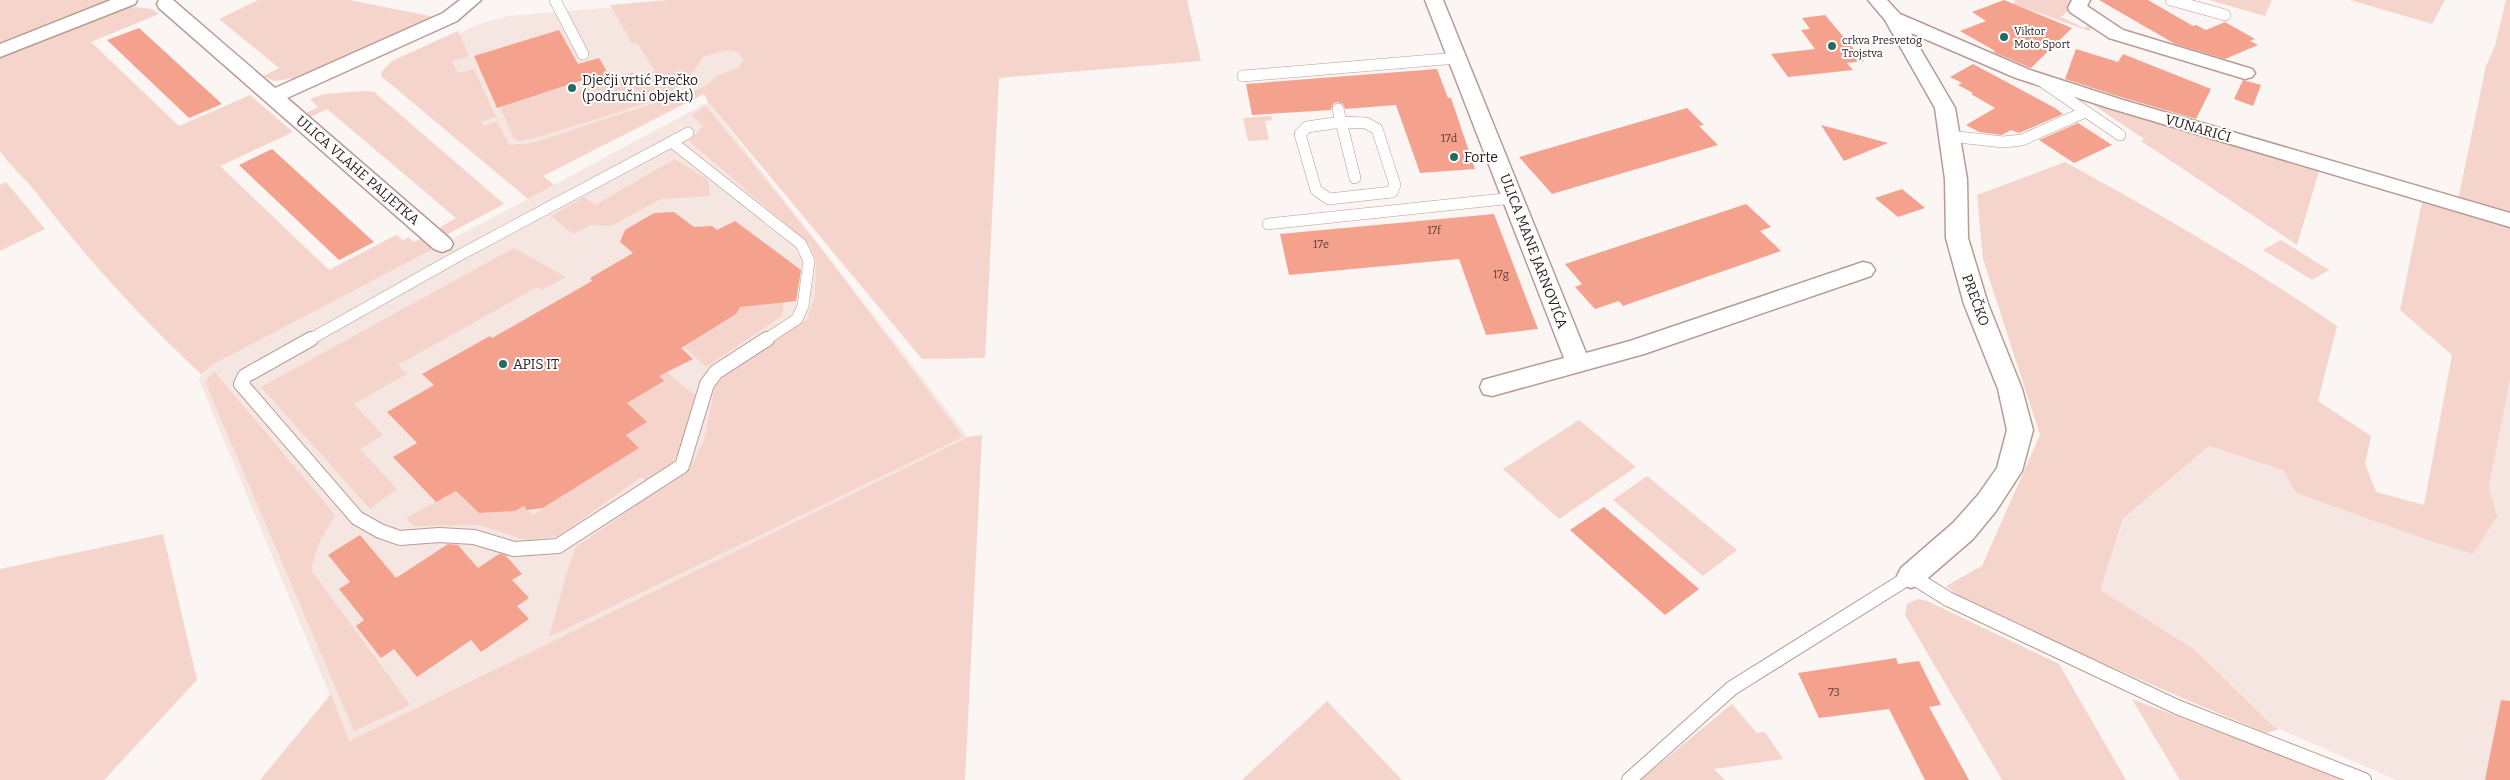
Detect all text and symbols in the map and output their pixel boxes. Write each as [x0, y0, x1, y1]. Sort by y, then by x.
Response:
place label: Viktor Moto Sport [2014, 25, 2070, 51]
marker: Viktor Moto Sport [1998, 31, 2010, 43]
place label: crkva Presvetog Trojstva [1842, 34, 1922, 60]
marker: crkva Presvetog Trojstva [1826, 40, 1838, 52]
place label: Dječji vrtić Prečko (područni objekt) [582, 72, 698, 105]
marker: Dječji vrtić Prečko (područni objekt) [566, 82, 578, 94]
street label: VUNARIĆI [2163, 110, 2233, 146]
street label: ULICA VLAHE PALJETKA [292, 112, 423, 229]
house number: 17d [1441, 132, 1458, 145]
place label: Forte [1464, 149, 1498, 166]
marker: Forte [1448, 151, 1460, 163]
street label: ULICA MANE JARNOVIĆA [1496, 171, 1572, 331]
house number: 17f [1427, 224, 1442, 237]
house number: 17e [1313, 238, 1329, 251]
house number: 17g [1493, 268, 1509, 281]
street label: PREČKO [1958, 271, 1994, 329]
place label: APIS IT [513, 356, 559, 373]
marker: APIS IT [497, 358, 509, 370]
house number: 73 [1828, 686, 1840, 699]

